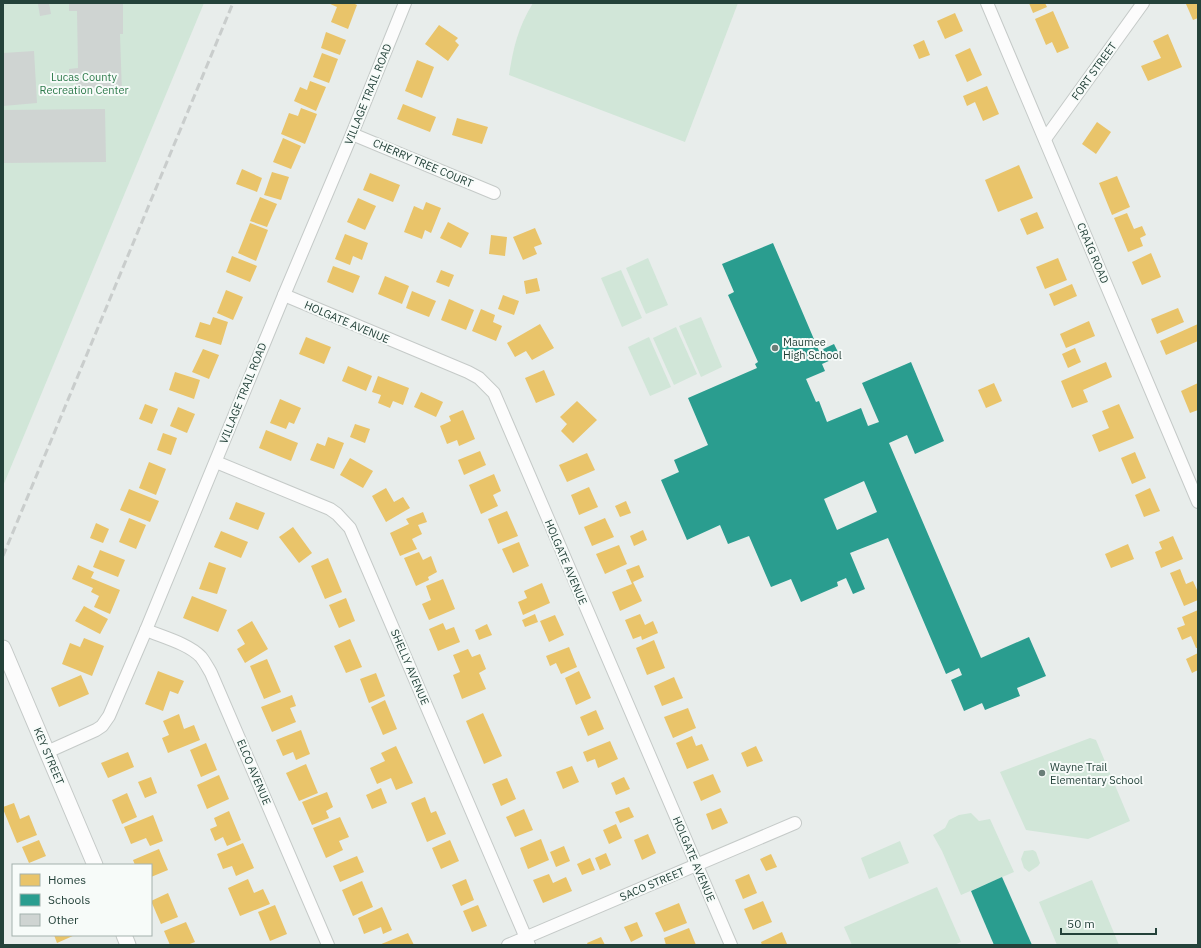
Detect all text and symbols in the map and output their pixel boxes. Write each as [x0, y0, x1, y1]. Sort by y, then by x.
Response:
street label: FORT STREET [1068, 39, 1120, 103]
street label: VILLAGE TRAIL ROAD [341, 41, 395, 147]
park label: Lucas County Recreation Center [40, 70, 128, 97]
street label: CHERRY TREE COURT [371, 136, 476, 191]
street label: CRAIG ROAD [1074, 221, 1112, 285]
street label: HOLGATE AVENUE [302, 298, 392, 346]
place label: Maumee High School [783, 335, 842, 362]
street label: VILLAGE TRAIL ROAD [216, 340, 270, 446]
marker: Maumee High School [770, 343, 780, 353]
street label: HOLGATE AVENUE [542, 517, 590, 607]
street label: SHELLY AVENUE [388, 627, 432, 707]
street label: KEY STREET [31, 725, 68, 787]
street label: ELCO AVENUE [234, 737, 274, 807]
place label: Wayne Trail Elementary School [1050, 760, 1143, 787]
marker: Wayne Trail Elementary School [1037, 768, 1047, 778]
street label: HOLGATE AVENUE [670, 814, 718, 904]
legend [12, 864, 152, 936]
street label: SACO STREET [617, 864, 687, 904]
text: Homes [48, 872, 86, 887]
text: Schools [48, 892, 91, 907]
scale bar [1061, 910, 1156, 936]
text: Other [48, 912, 79, 927]
text: 50 m [1067, 916, 1095, 931]

